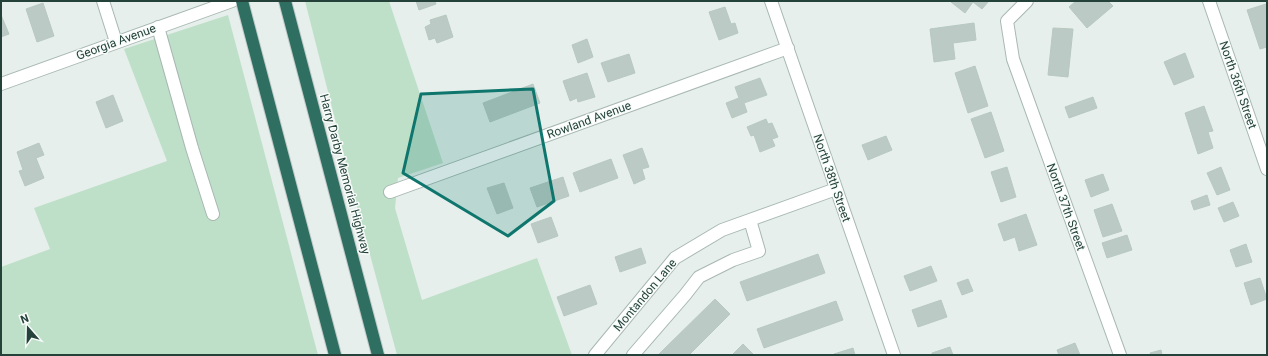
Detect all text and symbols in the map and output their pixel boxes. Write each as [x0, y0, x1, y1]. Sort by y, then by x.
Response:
street label: Georgia Avenue [74, 21, 158, 63]
street label: North 36th Street [1216, 39, 1260, 131]
street label: Harry Darby Memorial Highway [317, 92, 373, 256]
street label: Rowland Avenue [545, 98, 633, 142]
street label: North 38th Street [810, 132, 854, 224]
street label: North 37th Street [1044, 161, 1088, 253]
street label: Montandon Lane [611, 256, 679, 334]
north arrow [8, 308, 48, 348]
text: N [19, 312, 31, 327]

